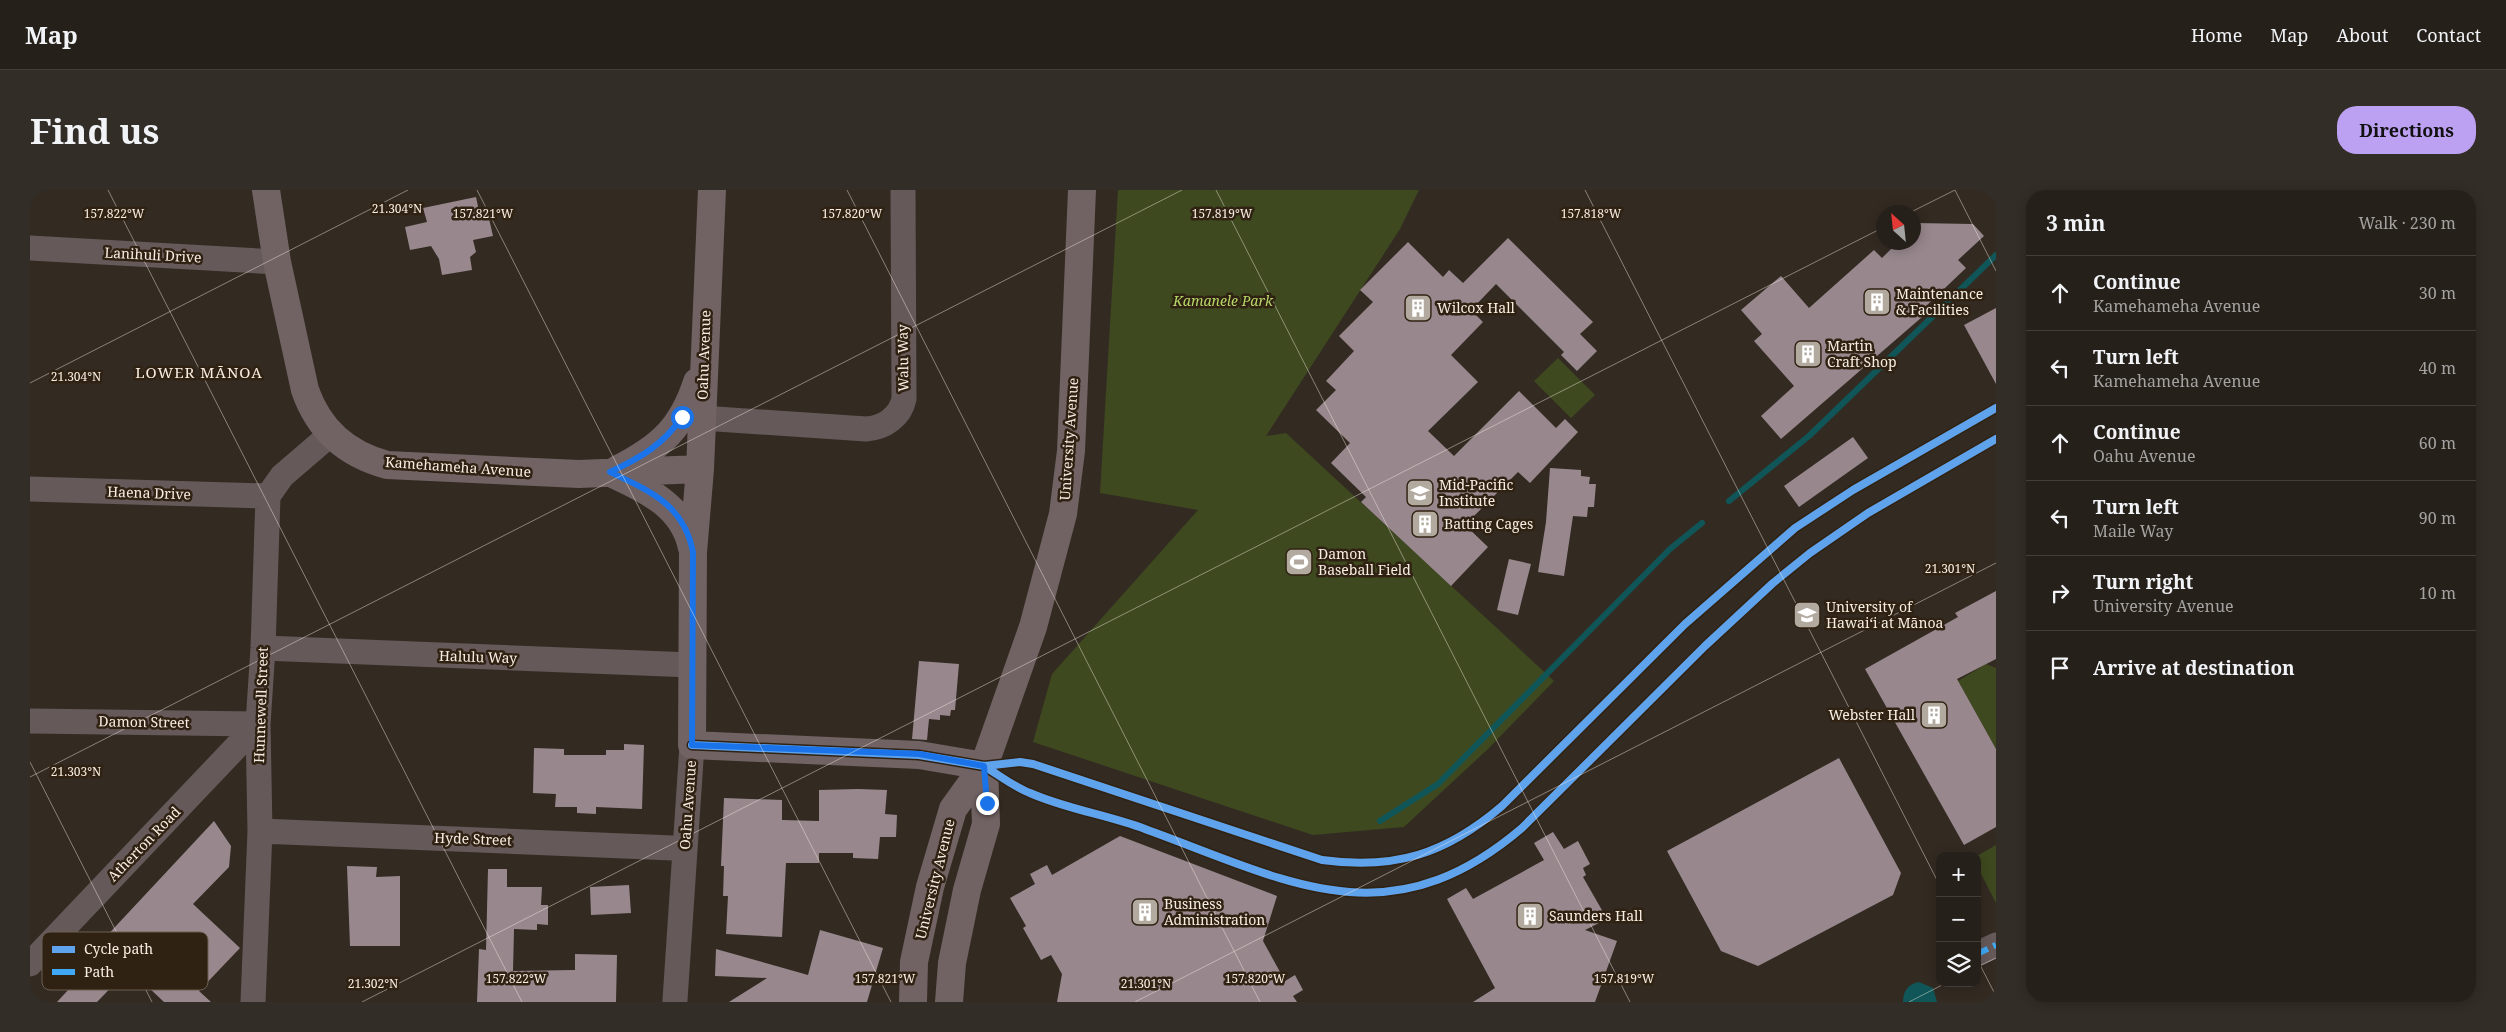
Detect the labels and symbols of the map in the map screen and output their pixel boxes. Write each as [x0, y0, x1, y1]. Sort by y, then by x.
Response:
text: 21.304°N [372, 200, 422, 217]
text: 157.822°W [84, 205, 145, 222]
text: 157.821°W [453, 205, 514, 222]
text: 157.820°W [822, 205, 883, 222]
text: 157.819°W [1192, 205, 1253, 222]
text: 157.818°W [1561, 205, 1622, 222]
north arrow [1876, 205, 1921, 250]
street label: Lanihuli Drive [104, 242, 202, 267]
place label: Maintenance & Facilities [1896, 284, 1983, 319]
building icon: Maintenance & Facilities [1862, 287, 1892, 317]
park label: Kamanele Park [1172, 291, 1274, 310]
building icon: Wilcox Hall [1403, 293, 1433, 323]
place label: Wilcox Hall [1437, 298, 1515, 317]
street label: Oahu Avenue [692, 310, 715, 400]
street label: Walu Way [892, 324, 913, 392]
place label: Martin Craft Shop [1827, 336, 1897, 371]
building icon: Martin Craft Shop [1793, 339, 1823, 369]
district label: LOWER MĀNOA [135, 362, 263, 382]
text: 21.304°N [51, 368, 101, 385]
street label: University Avenue [1055, 377, 1082, 501]
route start [671, 406, 694, 429]
street label: Kamehameha Avenue [384, 452, 532, 481]
place label: Mid-Pacific Institute [1439, 475, 1514, 510]
school or university icon: Mid-Pacific Institute [1405, 478, 1435, 508]
street label: Haena Drive [107, 482, 191, 503]
building icon: Batting Cages [1410, 509, 1440, 539]
place label: Batting Cages [1444, 514, 1533, 533]
place label: Damon Baseball Field [1318, 544, 1411, 579]
sports icon: Damon Baseball Field [1284, 547, 1314, 577]
text: 21.301°N [1925, 560, 1975, 577]
place label: University of Hawaiʻi at Mānoa [1826, 597, 1944, 632]
school or university icon: University of Hawaiʻi at Mānoa [1792, 600, 1822, 630]
street label: Hunnewell Street [249, 646, 272, 764]
street label: Halulu Way [439, 646, 518, 667]
building icon: Webster Hall [1919, 700, 1949, 730]
place label: Webster Hall [1828, 705, 1916, 724]
street label: Damon Street [98, 711, 190, 732]
street label: Oahu Avenue [675, 760, 700, 850]
text: 21.303°N [51, 763, 101, 780]
route end [976, 792, 999, 815]
street label: Atherton Road [103, 802, 185, 885]
street label: University Avenue [910, 817, 959, 941]
street label: Hyde Street [434, 828, 512, 849]
place label: Business Administration [1164, 894, 1265, 929]
building icon: Business Administration [1130, 897, 1160, 927]
building icon: Saunders Hall [1515, 901, 1545, 931]
place label: Saunders Hall [1549, 906, 1643, 925]
legend [42, 932, 208, 990]
text: Cycle path [84, 939, 153, 958]
text: Path [84, 962, 114, 981]
text: 157.822°W [486, 970, 547, 987]
text: 157.821°W [855, 970, 916, 987]
text: 157.820°W [1225, 970, 1286, 987]
text: 157.819°W [1594, 970, 1655, 987]
text: 21.302°N [348, 975, 398, 992]
text: 21.301°N [1121, 975, 1171, 992]

